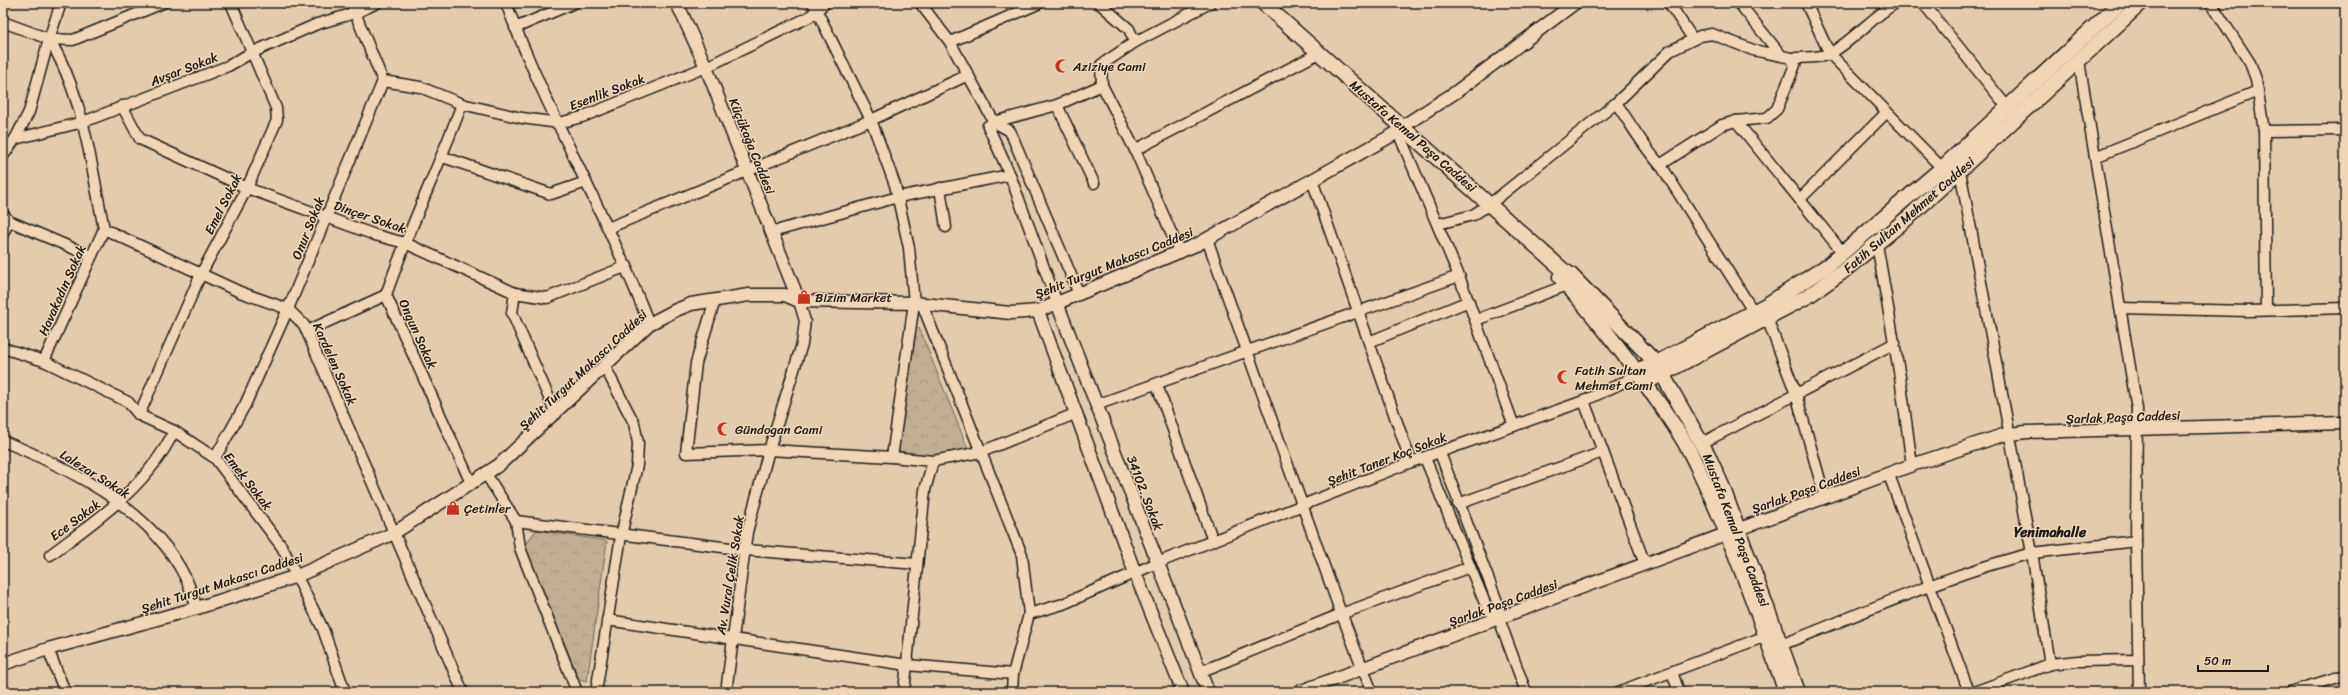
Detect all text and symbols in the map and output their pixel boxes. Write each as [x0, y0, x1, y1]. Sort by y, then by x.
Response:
street label: Avşar Sokak [146, 46, 221, 93]
place label: Aziziye Cami [1072, 55, 1146, 78]
mosque icon: Aziziye Cami [1054, 58, 1070, 74]
street label: Esenlik Sokak [566, 67, 648, 117]
street label: Mustafa Kemal Paşa Caddesi [1344, 74, 1482, 198]
street label: Küçükağa Caddesi [722, 94, 782, 198]
street label: Fatih Sultan Mehmet Caddesi [1838, 151, 1980, 279]
street label: Emel Sokak [198, 169, 248, 239]
street label: Onur Sokak [285, 193, 331, 263]
street label: Dinçer Sokak [331, 194, 409, 240]
street label: Şehit Turgut Makascı Caddesi [1031, 220, 1197, 305]
street label: Havakadın Sokak [32, 241, 92, 339]
place label: Bizim Market [815, 286, 892, 309]
shop icon: Bizim Market [796, 289, 812, 305]
street label: Ongun Sokak [392, 295, 444, 373]
street label: Şehit Turgut Makascı Caddesi [513, 304, 653, 436]
street label: Kardelen Sokak [306, 319, 364, 409]
place label: Fatih Sultan Mehmet Cami [1575, 359, 1653, 397]
mosque icon: Fatih Sultan Mehmet Cami [1556, 369, 1572, 385]
street label: Şarlak Paşa Caddesi [2065, 403, 2181, 430]
place label: Gündogan Cami [735, 418, 823, 441]
mosque icon: Gündogan Cami [716, 421, 732, 437]
street label: Şehit Taner Koç Sokak [1324, 426, 1450, 492]
street label: Lalezar Sokak [55, 443, 135, 505]
street label: Emek Sokak [218, 447, 278, 515]
street label: Mustafa Kemal Paşa Caddesi [1696, 450, 1776, 610]
street label: 34102. Sokak [1120, 452, 1170, 534]
street label: Şarlak Paşa Caddesi [1748, 459, 1864, 520]
street label: Ece Sokak [45, 493, 105, 547]
place label: Çetinler [464, 497, 511, 520]
shop icon: Çetinler [445, 500, 461, 516]
street label: Av. Vural Çelik Sokak [709, 513, 751, 637]
district label: Yenimahalle [2014, 520, 2087, 545]
street label: Şehit Turgut Makascı Caddesi [138, 546, 306, 620]
street label: Şarlak Paşa Caddesi [1445, 572, 1561, 633]
scale bar [2198, 647, 2268, 673]
text: 50 m [2204, 650, 2231, 672]

